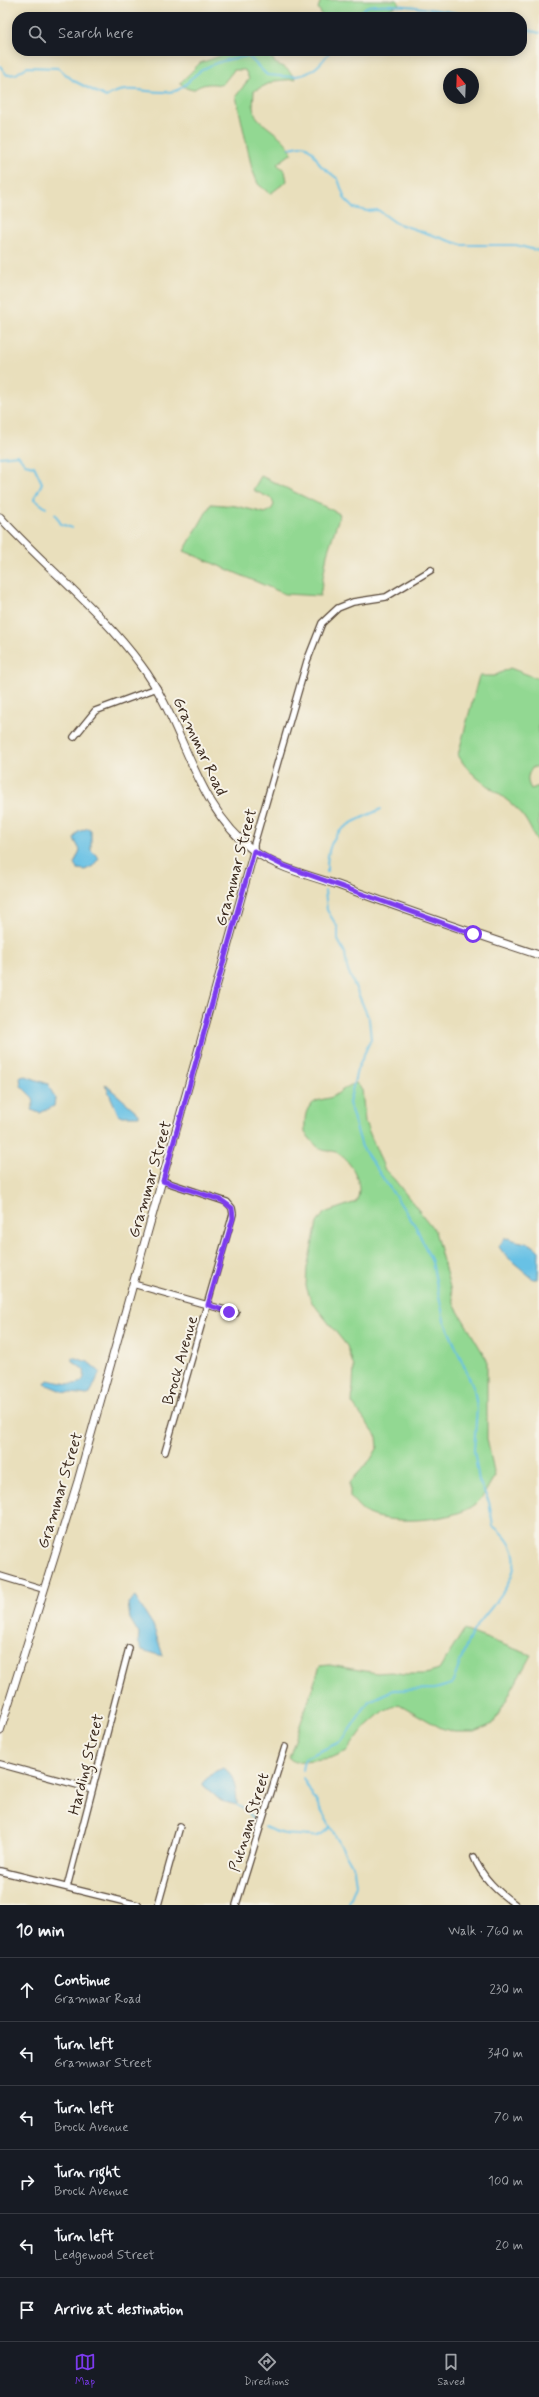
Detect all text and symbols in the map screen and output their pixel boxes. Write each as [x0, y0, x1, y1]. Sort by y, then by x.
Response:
search box [12, 12, 527, 56]
icon: search [26, 23, 48, 45]
text: Search here [58, 24, 134, 44]
north arrow [443, 68, 479, 104]
street label: Grammar Road [168, 694, 232, 800]
street label: Grammar Street [211, 806, 262, 928]
route start [464, 925, 482, 943]
street label: Grammar Street [124, 1118, 177, 1240]
route end [220, 1303, 238, 1321]
street label: Brock Avenue [158, 1313, 203, 1407]
street label: Grammar Street [33, 1429, 88, 1551]
street label: Harding Street [64, 1711, 110, 1817]
street label: Putnam Street [224, 1770, 274, 1875]
text: 10 min [16, 1920, 65, 1942]
text: Walk · 760 m [448, 1923, 523, 1940]
text: Continue [54, 1971, 110, 1991]
icon: ahead [16, 1979, 38, 2001]
text: 230 m [489, 1981, 523, 1998]
text: Grammar Road [54, 1991, 141, 2008]
text: Turn left [54, 2035, 114, 2055]
icon: left [16, 2043, 38, 2065]
text: 340 m [488, 2045, 523, 2062]
text: Grammar Street [54, 2055, 152, 2072]
text: Turn left [54, 2099, 114, 2119]
icon: left [16, 2107, 38, 2129]
text: 70 m [494, 2109, 523, 2126]
text: Brock Avenue [54, 2119, 129, 2136]
text: Turn right [54, 2163, 121, 2183]
icon: right [16, 2171, 38, 2193]
text: 100 m [488, 2173, 523, 2190]
text: Brock Avenue [54, 2183, 129, 2200]
text: Turn left [54, 2227, 114, 2247]
icon: left [16, 2235, 38, 2257]
text: 20 m [495, 2237, 523, 2254]
text: Ledgewood Street [54, 2247, 155, 2264]
icon: arrive [16, 2299, 38, 2321]
text: Arrive at destination [54, 2300, 183, 2320]
tab: Map [74, 2351, 96, 2389]
tab: Directions [244, 2351, 289, 2389]
tab: Saved [437, 2351, 465, 2389]

